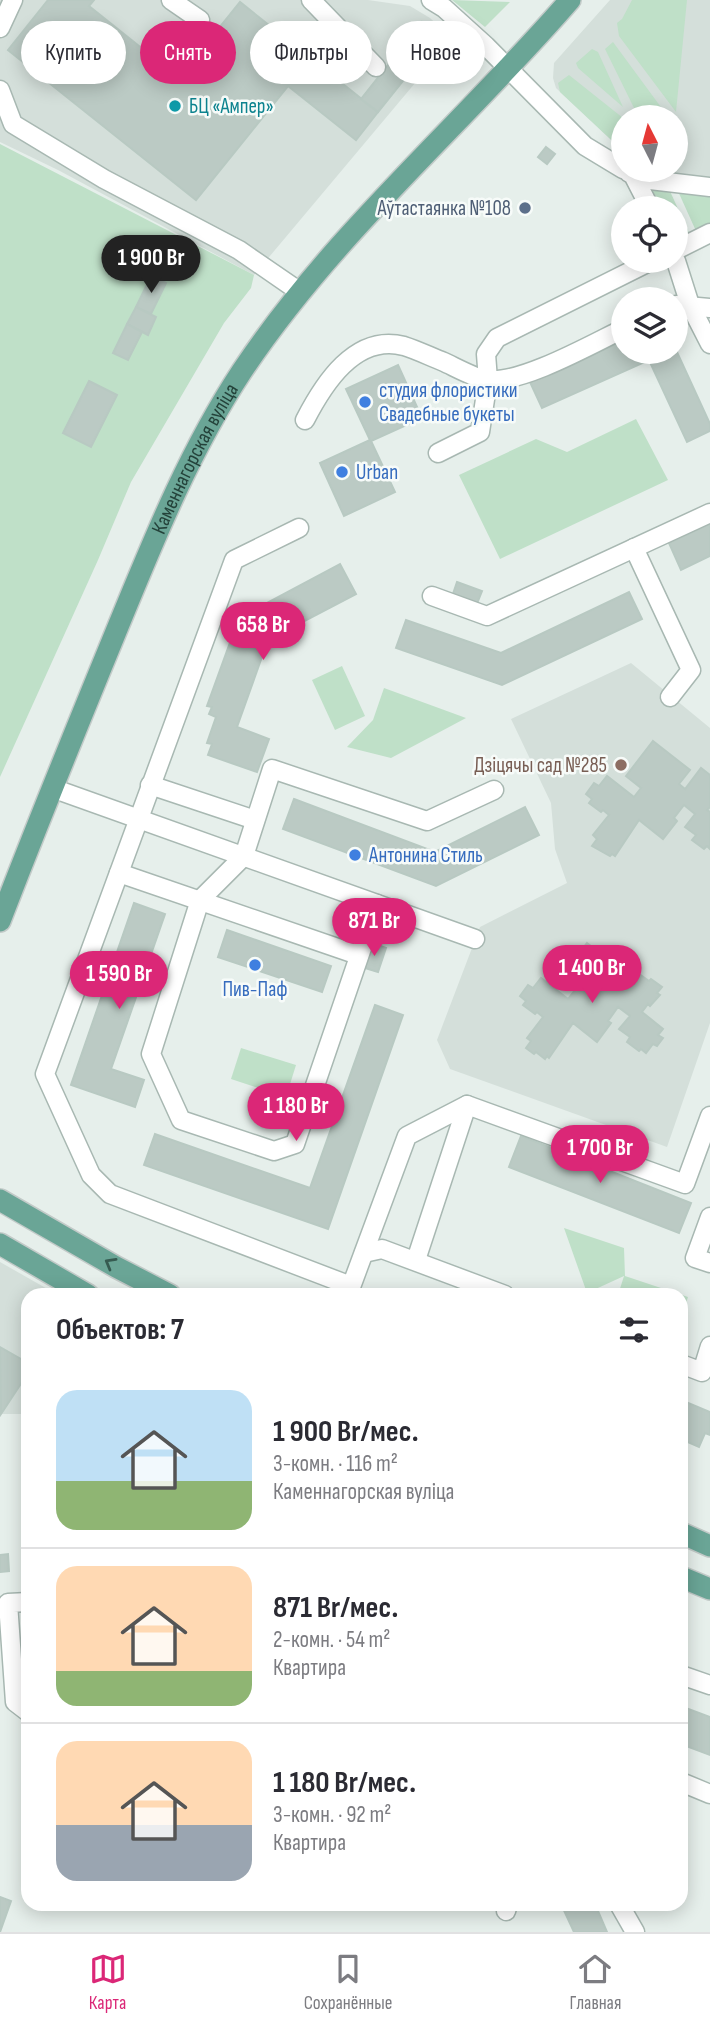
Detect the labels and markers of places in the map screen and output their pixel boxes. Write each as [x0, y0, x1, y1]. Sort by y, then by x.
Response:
place label: БЦ «Ампер» [189, 94, 274, 119]
marker: БЦ «Ампер» [167, 98, 183, 114]
place label: Аўтастаянка №108 [377, 196, 511, 221]
marker: Аўтастаянка №108 [517, 200, 533, 216]
pin: 1 900 Br [79, 236, 223, 295]
place label: студия флористики Свадебные букеты [379, 378, 518, 427]
marker: студия флористики Свадебные букеты [357, 394, 373, 410]
place label: Urban [356, 460, 398, 485]
marker: Urban [334, 464, 350, 480]
pin: 658 Br [206, 602, 320, 662]
place label: Дзіцячы сад №285 [474, 753, 607, 778]
marker: Дзіцячы сад №285 [613, 757, 629, 773]
place label: Антонина Стиль [368, 843, 483, 868]
marker: Антонина Стиль [347, 847, 363, 863]
pin: 871 Br [317, 898, 431, 958]
pin: 1 400 Br [520, 946, 664, 1005]
pin: 1 590 Br [47, 951, 191, 1011]
marker: Пив-Паф [247, 957, 263, 973]
place label: Пив-Паф [222, 977, 288, 1002]
pin: 1 180 Br [224, 1084, 368, 1143]
pin: 1 700 Br [528, 1126, 672, 1185]

